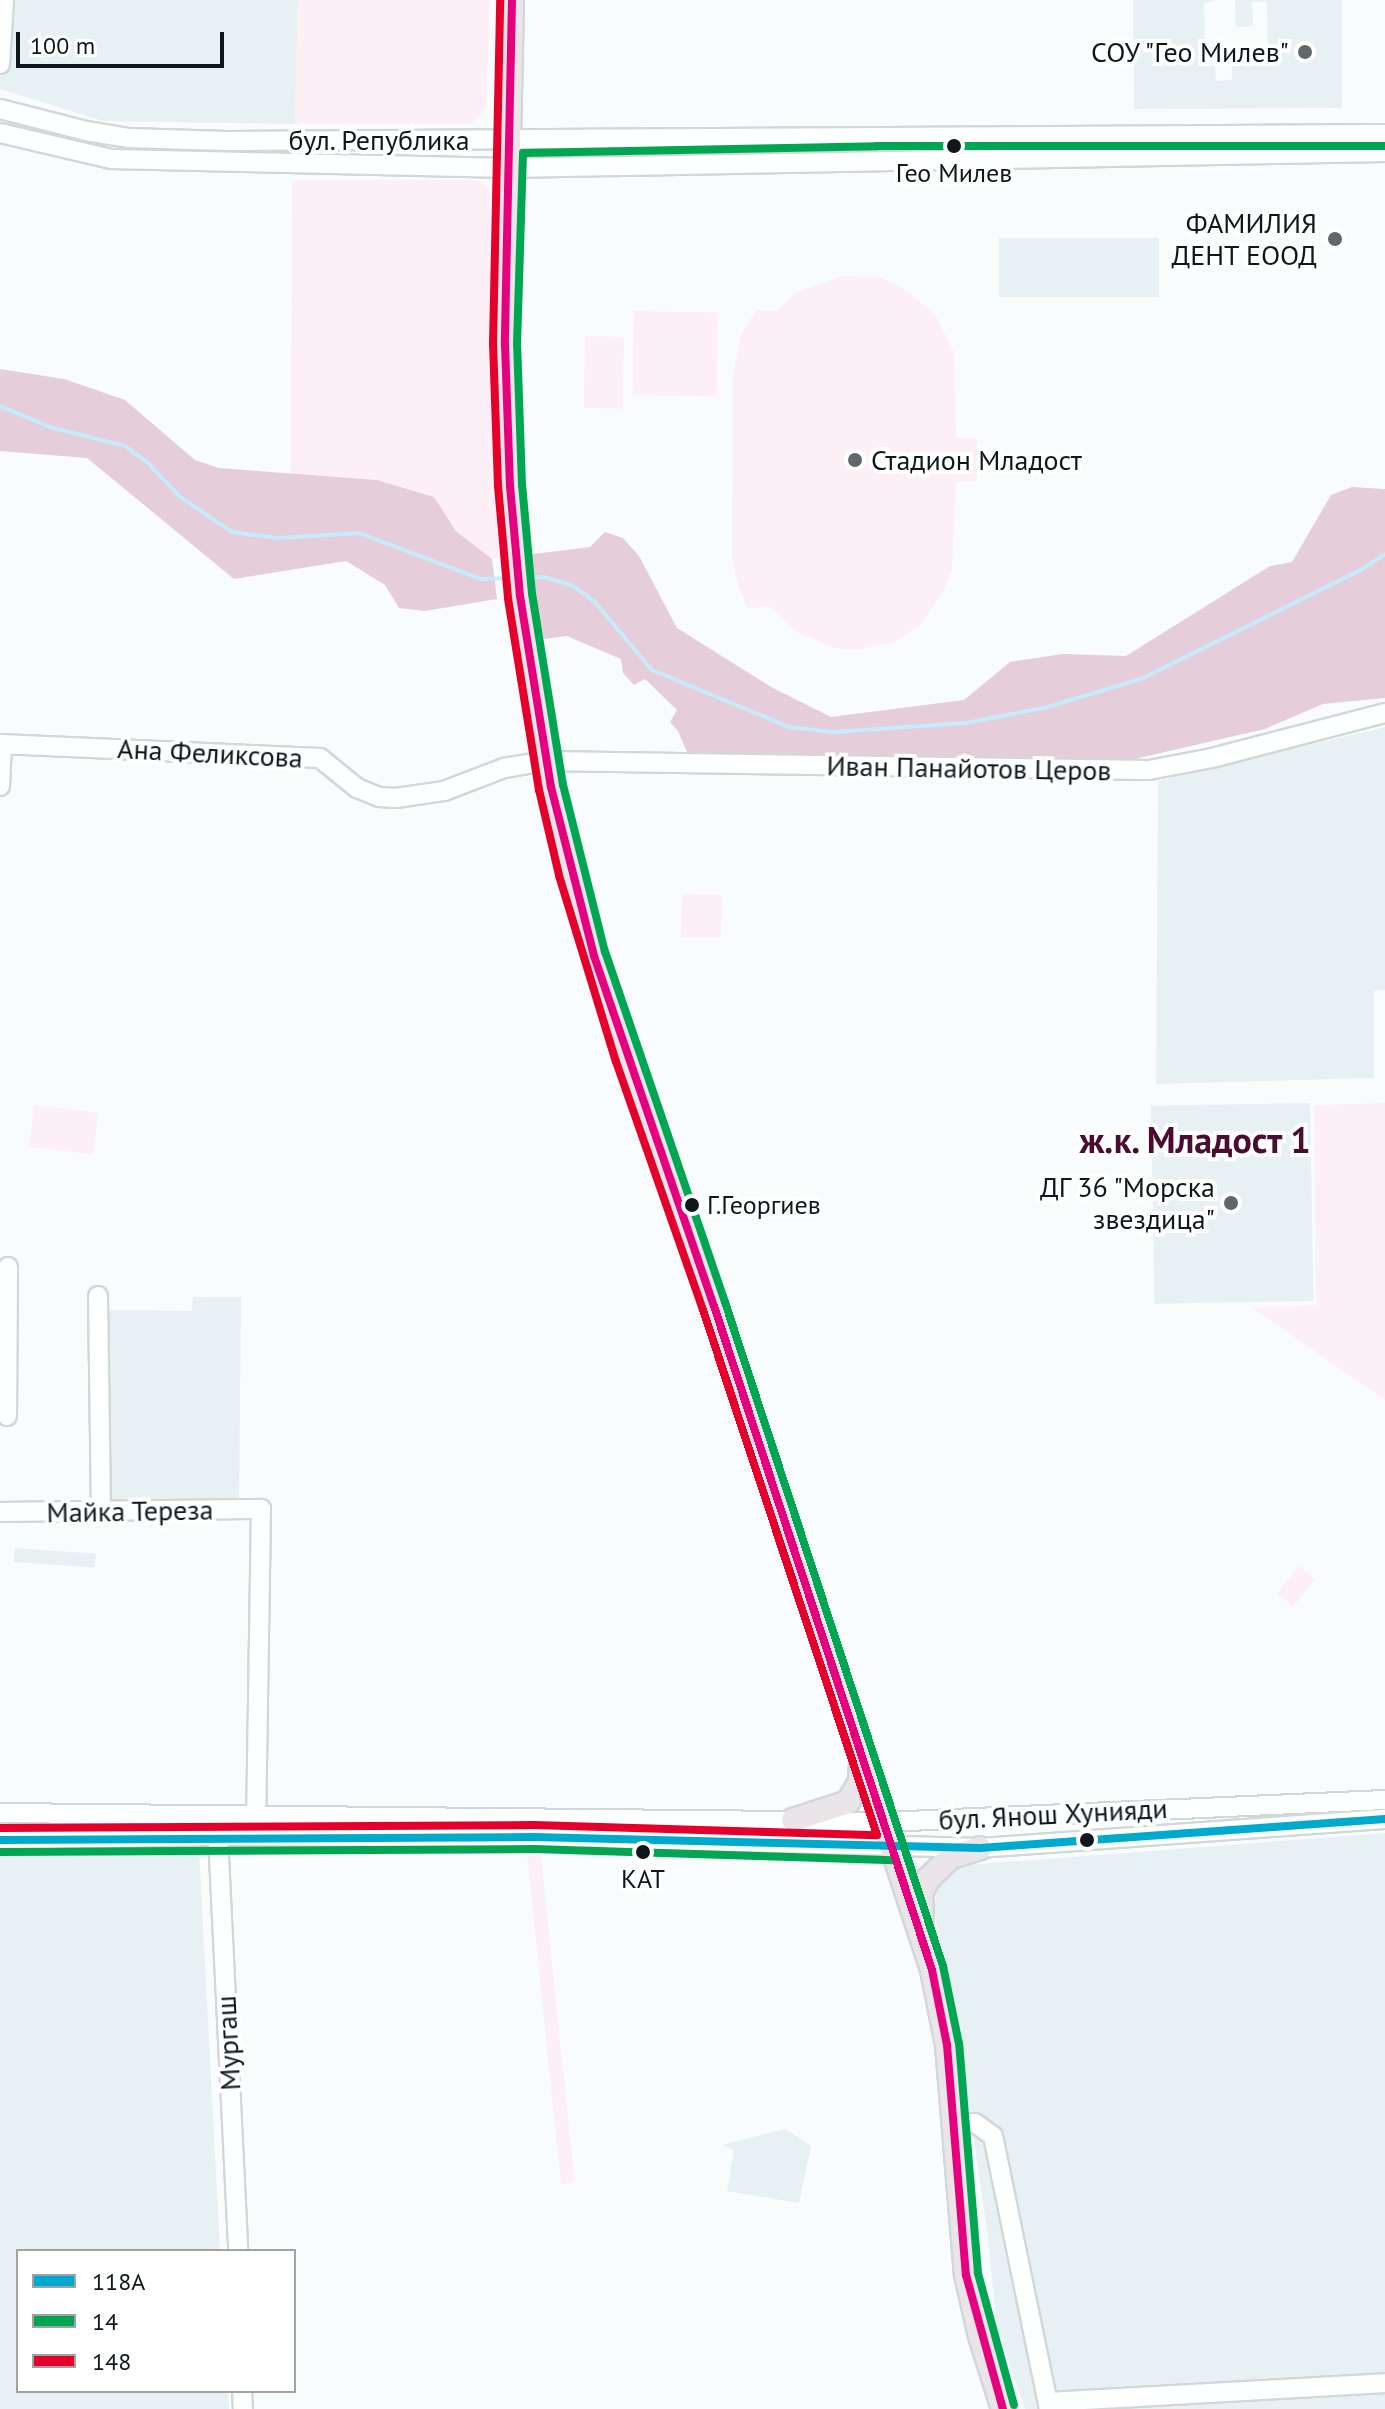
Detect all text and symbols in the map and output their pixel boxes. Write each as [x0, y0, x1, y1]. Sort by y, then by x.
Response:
scale bar [20, 16, 228, 66]
text: 100 m [30, 30, 95, 61]
place label: СОУ "Гео Милев" [1088, 35, 1289, 69]
marker: СОУ "Гео Милев" [1296, 43, 1314, 61]
street label: бул. Република [287, 123, 471, 157]
marker: Гео Милев [946, 138, 962, 154]
place label: Гео Милев [896, 157, 1012, 189]
place label: ФАМИЛИЯ ДЕНТ ЕООД [1170, 206, 1317, 272]
marker: ФАМИЛИЯ ДЕНТ ЕООД [1324, 228, 1346, 250]
place label: Стадион Младост [871, 443, 1082, 477]
marker: Стадион Младост [846, 451, 864, 469]
street label: Ана Феликсова [116, 731, 304, 775]
street label: Иван Панайотов Церов [826, 749, 1112, 787]
district label: ж.к. Младост 1 [1078, 1118, 1312, 1162]
place label: ДГ 36 "Морска звездица" [1037, 1170, 1215, 1236]
place label: Г.Георгиев [707, 1189, 821, 1221]
marker: ДГ 36 "Морска звездица" [1222, 1194, 1240, 1212]
marker: Г.Георгиев [684, 1197, 700, 1213]
street label: Майка Тереза [46, 1493, 214, 1529]
street label: бул. Янош Хунияди [936, 1791, 1170, 1837]
unlabelled marker [1079, 1832, 1095, 1848]
marker: КАТ [635, 1844, 651, 1860]
place label: КАТ [621, 1863, 665, 1895]
street label: Мургаш [209, 1995, 247, 2091]
legend [16, 2249, 296, 2393]
text: 118А [92, 2266, 145, 2297]
text: 14 [92, 2306, 118, 2337]
text: 148 [92, 2346, 131, 2377]

